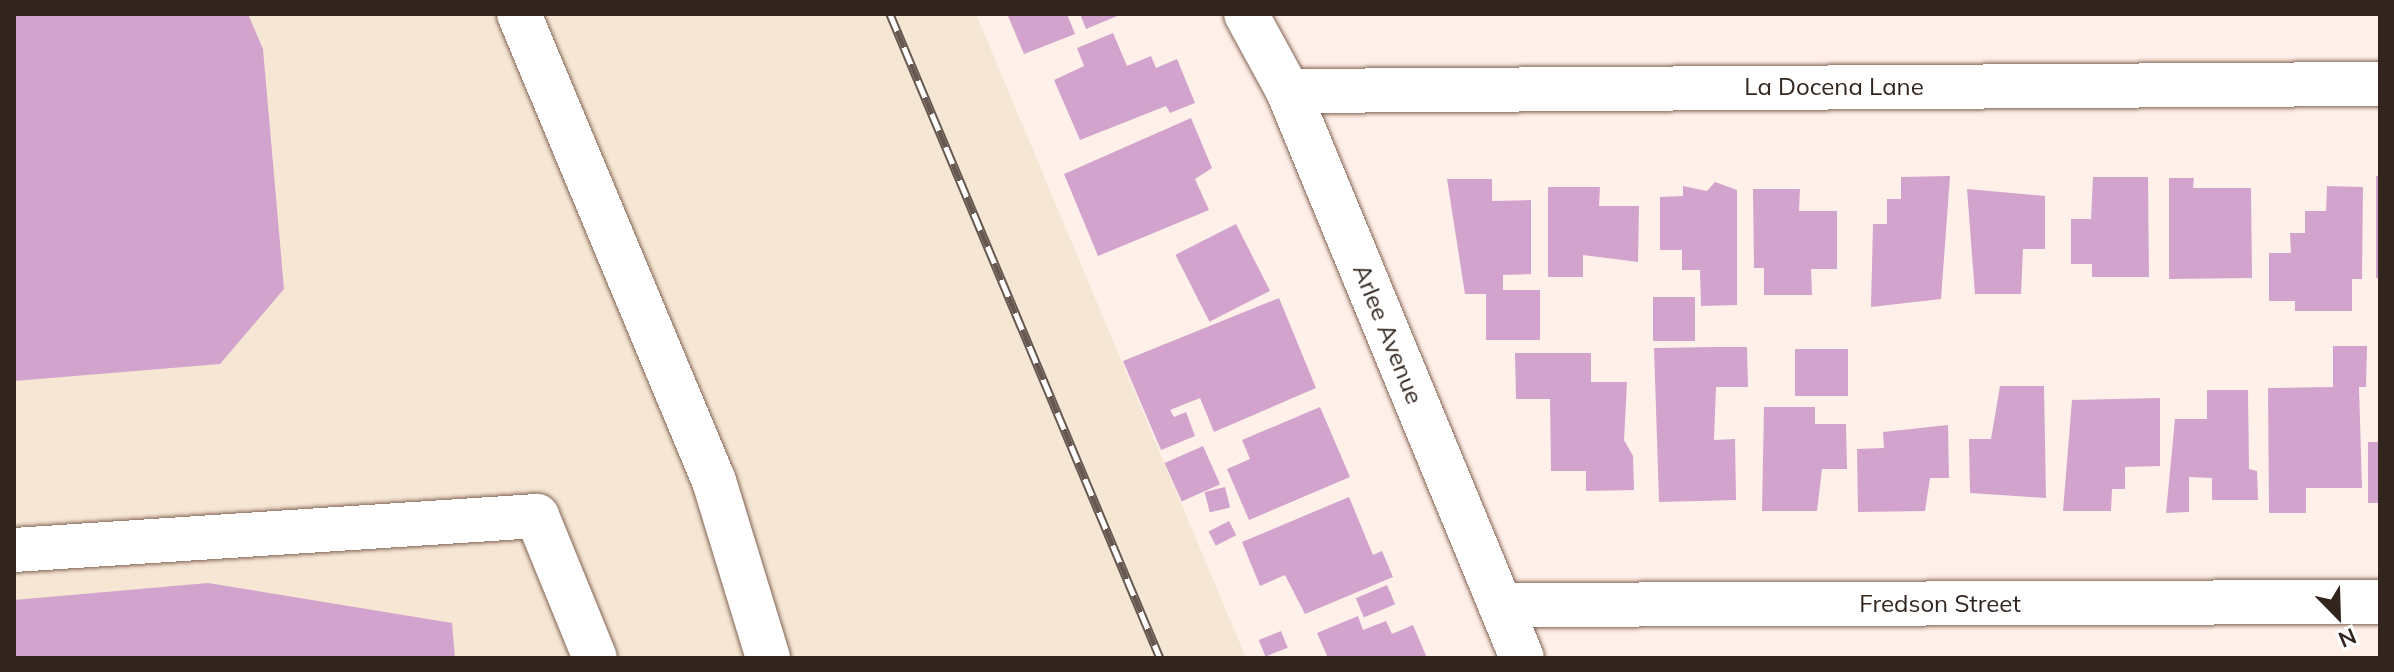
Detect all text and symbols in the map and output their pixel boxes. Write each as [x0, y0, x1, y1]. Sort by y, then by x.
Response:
street label: La Docena Lane [1744, 73, 1924, 101]
street label: Arlee Avenue [1347, 260, 1429, 408]
north arrow [2298, 576, 2378, 656]
street label: Fredson Street [1859, 590, 2021, 618]
text: N [2334, 622, 2360, 654]

